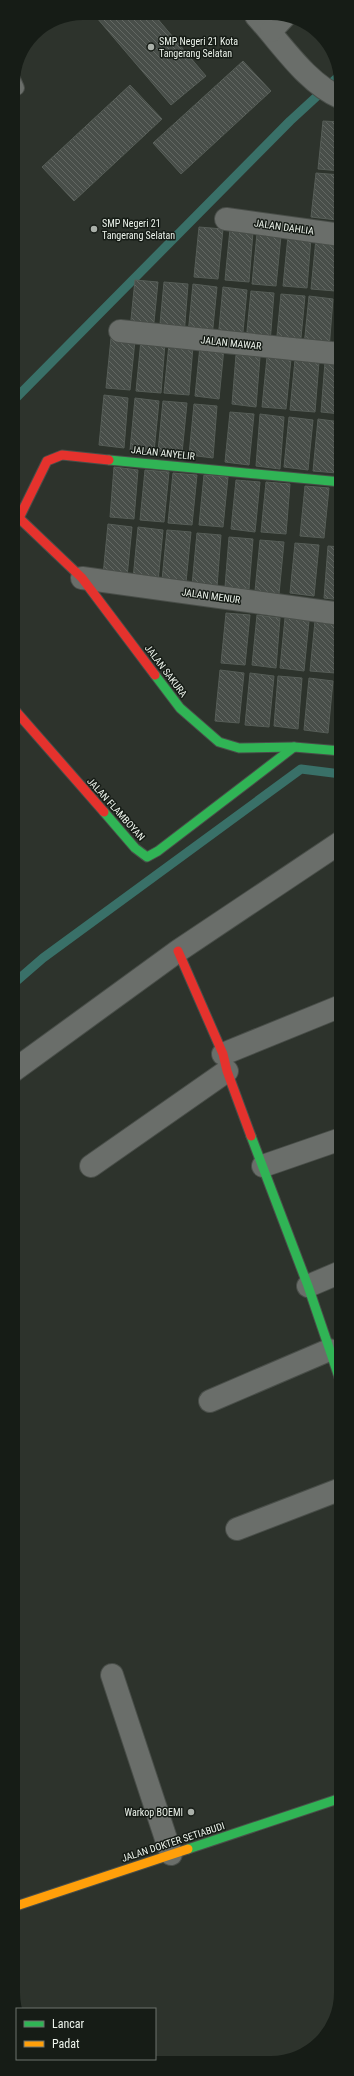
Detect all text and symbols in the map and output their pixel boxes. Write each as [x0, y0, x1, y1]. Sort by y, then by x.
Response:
place label: SMP Negeri 21 Kota Tangerang Selatan [159, 36, 238, 59]
marker: SMP Negeri 21 Kota Tangerang Selatan [146, 42, 156, 52]
street label: JALAN DAHLIA [253, 217, 315, 237]
place label: SMP Negeri 21 Tangerang Selatan [102, 218, 175, 241]
marker: SMP Negeri 21 Tangerang Selatan [89, 224, 99, 234]
street label: JALAN MAWAR [200, 334, 263, 352]
street label: JALAN ANYELIR [130, 444, 196, 462]
street label: JALAN MENUR [181, 586, 242, 606]
street label: JALAN SAKURA [143, 643, 189, 700]
street label: JALAN FLAMBOYAN [85, 775, 147, 843]
place label: Warkop BOEMI [124, 1807, 183, 1818]
marker: Warkop BOEMI [186, 1807, 196, 1817]
street label: JALAN DOKTER SETIABUDI [120, 1820, 226, 1864]
legend [16, 2008, 156, 2060]
text: Lancar [52, 2017, 85, 2031]
text: Padat [52, 2037, 80, 2051]

